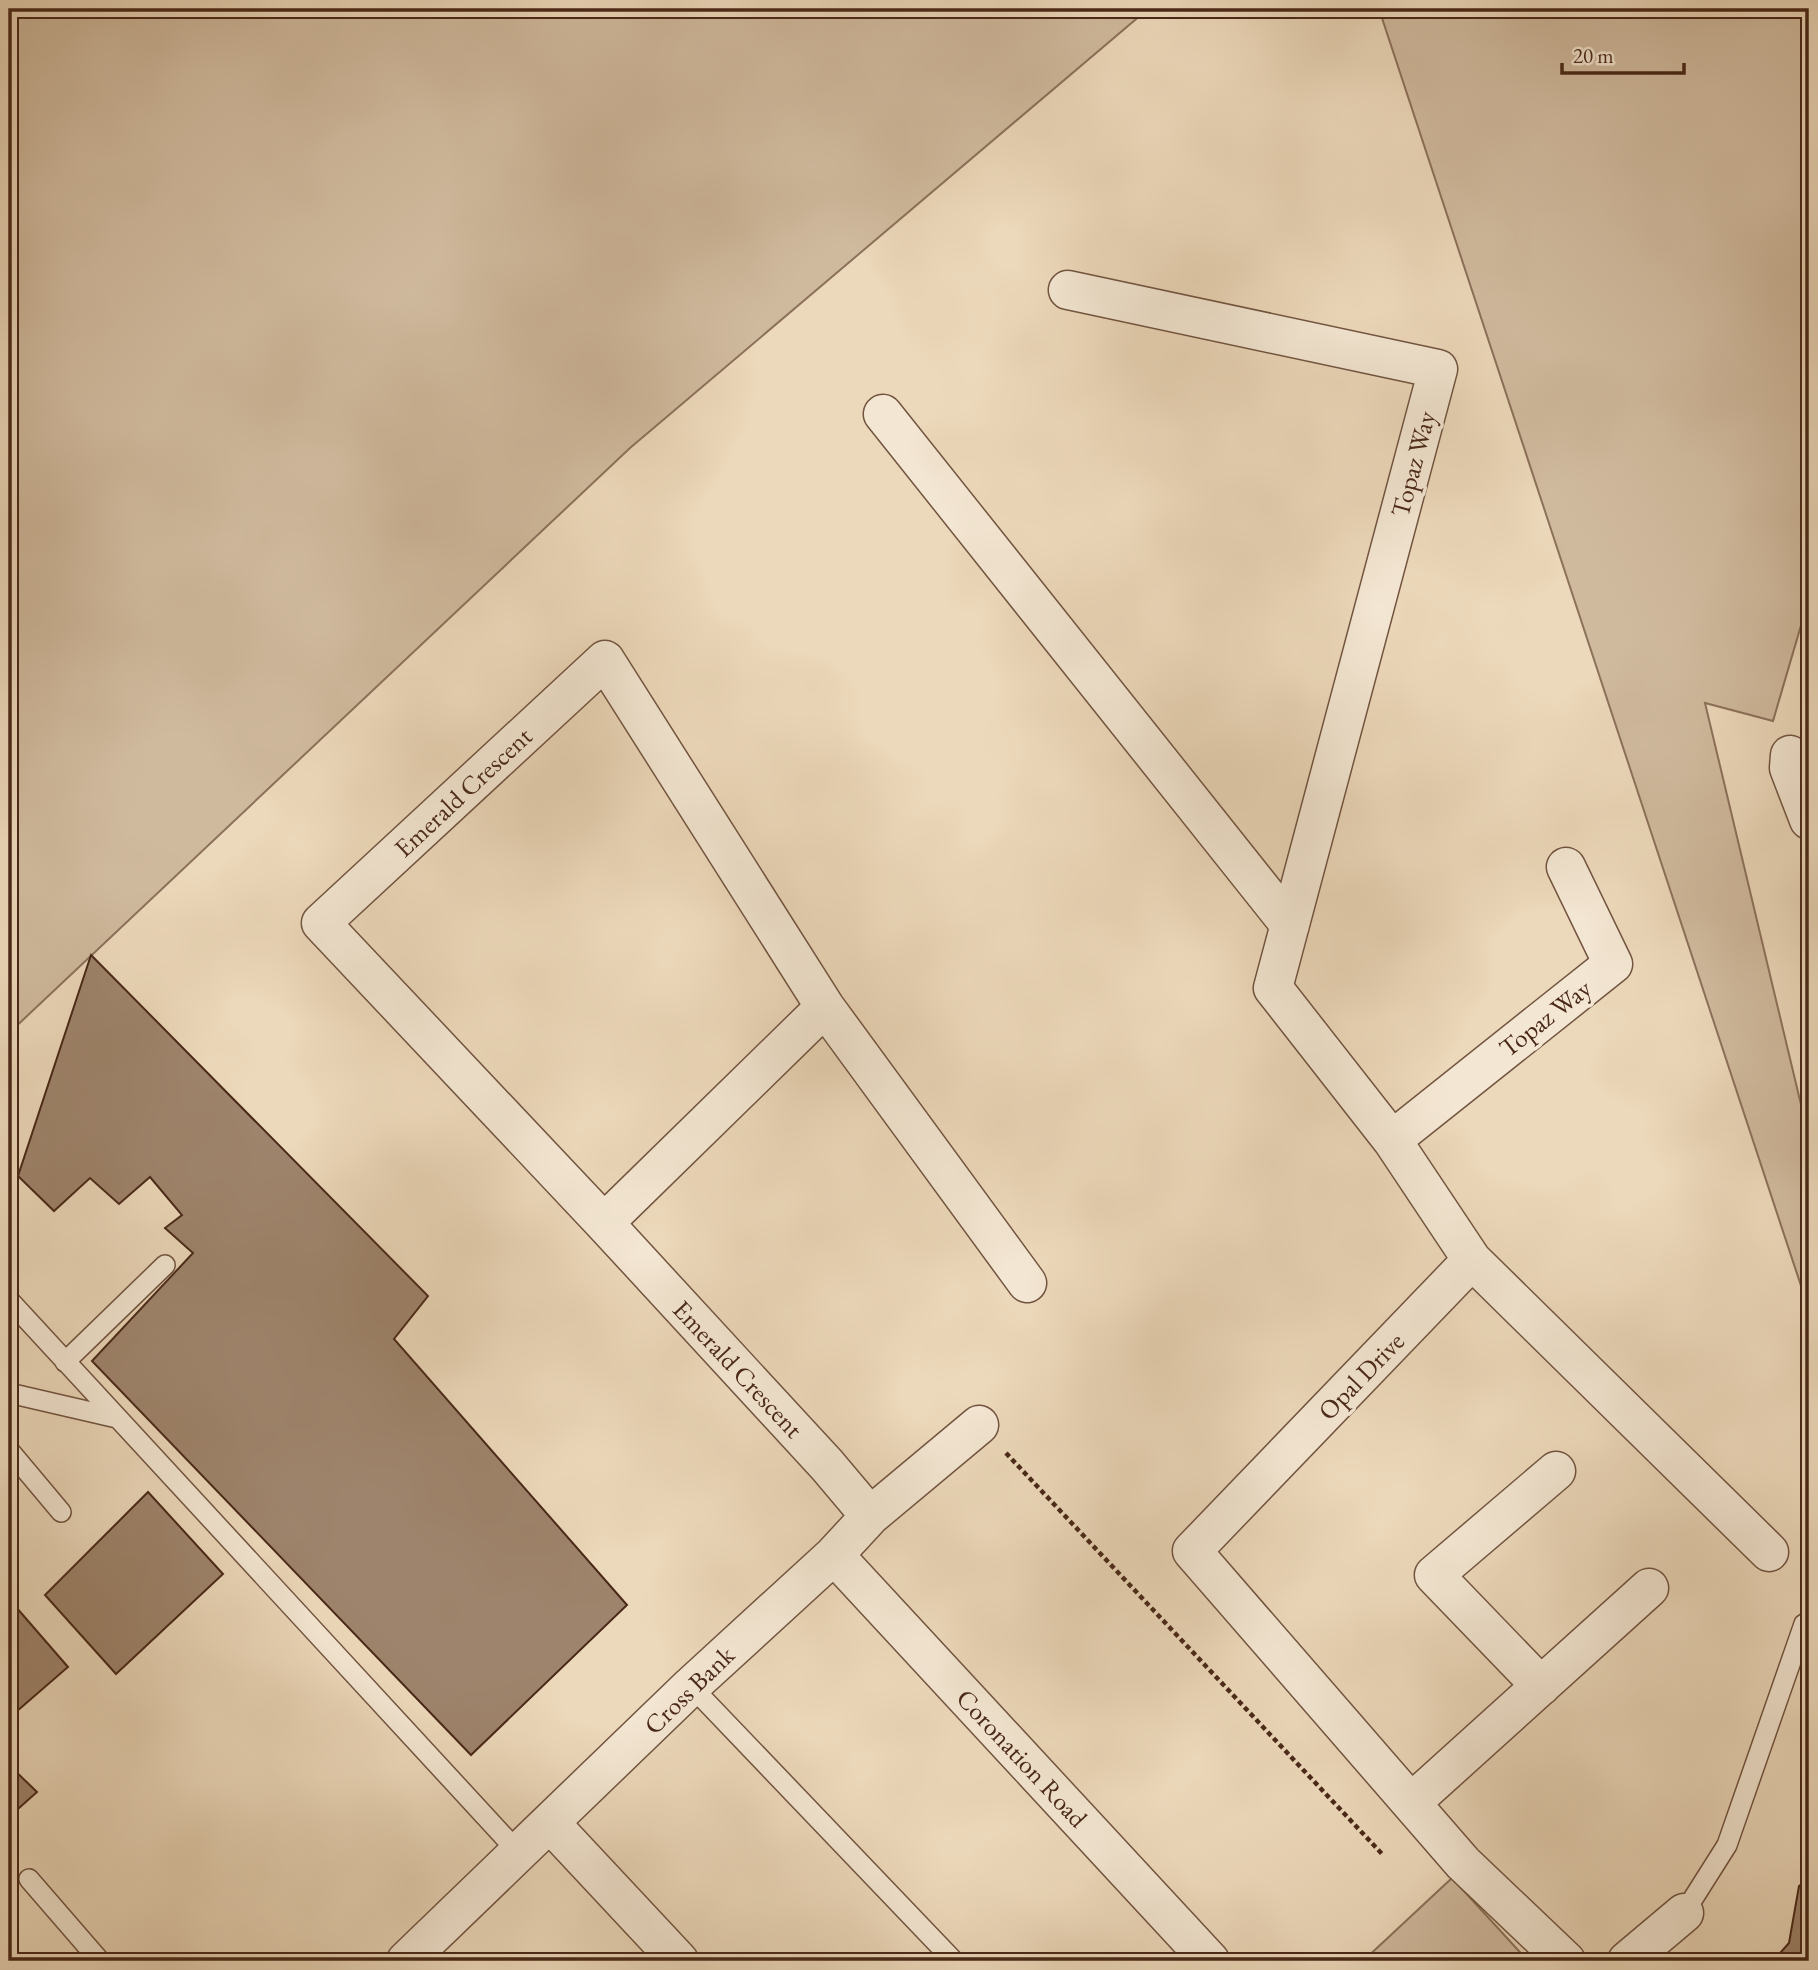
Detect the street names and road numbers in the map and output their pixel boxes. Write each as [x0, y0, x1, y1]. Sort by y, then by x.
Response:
street label: Topaz Way [1383, 407, 1444, 521]
street label: Emerald Crescent [387, 719, 539, 865]
street label: Topaz Way [1492, 971, 1599, 1065]
street label: Emerald Crescent [665, 1293, 811, 1445]
street label: Opal Drive [1311, 1325, 1411, 1427]
street label: Cross Bank [636, 1638, 742, 1742]
street label: Coronation Road [949, 1681, 1096, 1835]

